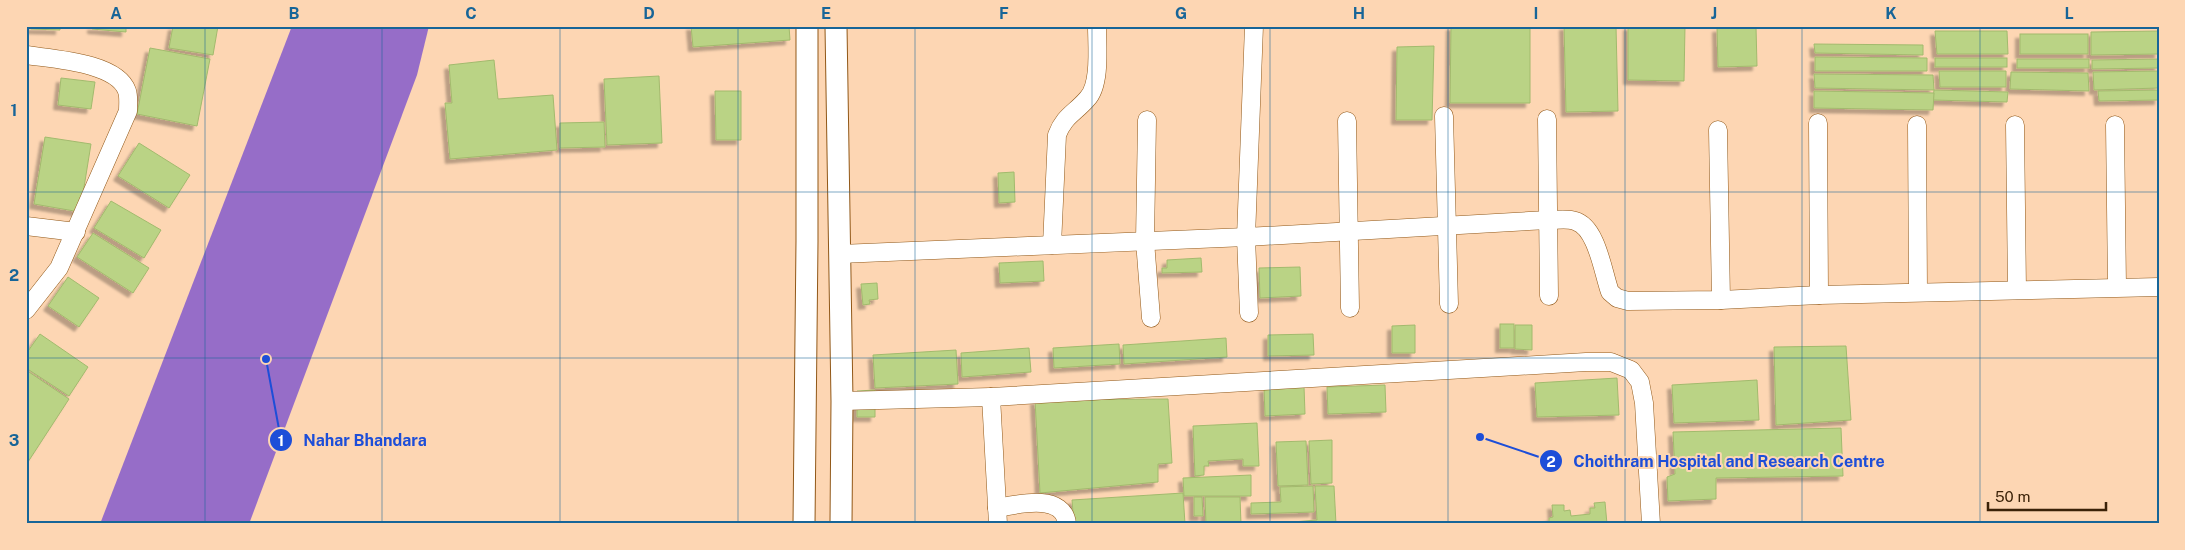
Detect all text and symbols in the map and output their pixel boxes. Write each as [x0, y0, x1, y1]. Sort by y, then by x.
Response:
text: A [110, 4, 122, 23]
text: B [289, 4, 300, 23]
text: C [465, 4, 477, 23]
text: D [643, 4, 655, 23]
text: E [821, 4, 831, 23]
text: F [999, 4, 1009, 23]
text: G [1175, 4, 1187, 23]
text: H [1353, 4, 1365, 23]
text: I [1534, 4, 1538, 23]
text: J [1711, 4, 1717, 23]
text: K [1885, 4, 1897, 23]
text: L [2064, 4, 2074, 23]
text: 1 [11, 101, 17, 120]
text: 2 [9, 266, 19, 285]
callout: Nahar Bhandara [268, 425, 437, 456]
text: 3 [9, 431, 19, 450]
text: Nahar Bhandara [303, 431, 427, 450]
text: 1 [278, 432, 284, 449]
callout: Choithram Hospital and Research Centre [1538, 446, 1895, 477]
text: Choithram Hospital and Research Centre [1573, 452, 1885, 471]
text: 2 [1546, 453, 1556, 470]
scale bar [1988, 480, 2105, 512]
text: 50 m [1995, 488, 2030, 505]

